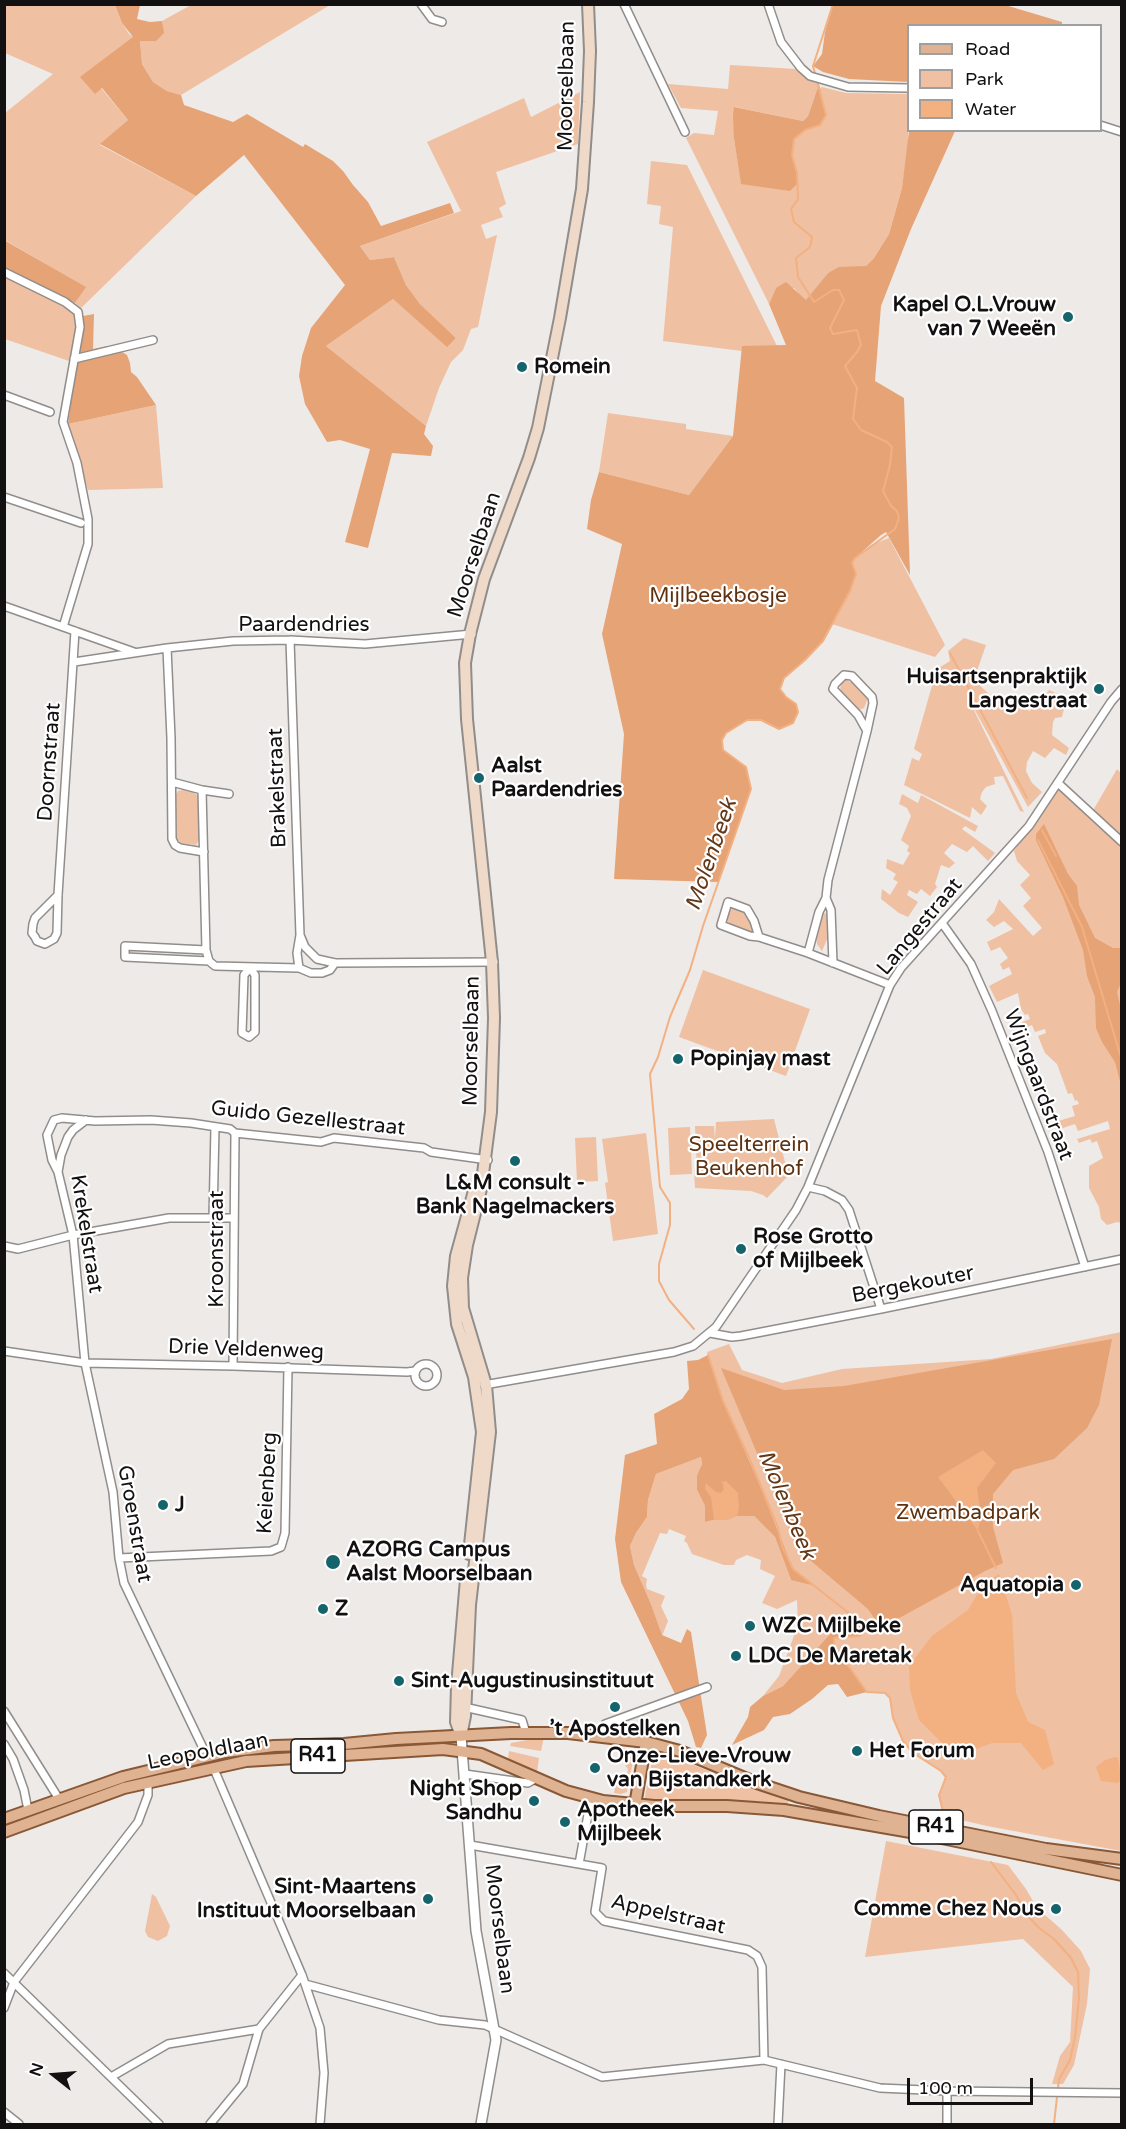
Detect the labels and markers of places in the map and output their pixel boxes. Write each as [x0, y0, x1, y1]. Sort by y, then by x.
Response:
place label: Kapel O.L.Vrouw van 7 Weeën [893, 292, 1056, 342]
marker: Kapel O.L.Vrouw van 7 Weeën [1061, 310, 1075, 324]
place label: Romein [534, 354, 611, 380]
marker: Romein [515, 360, 529, 374]
place label: Huisartsenpraktijk Langestraat [906, 664, 1087, 714]
marker: Huisartsenpraktijk Langestraat [1092, 682, 1106, 696]
place label: Aalst Paardendries [491, 753, 622, 803]
marker: Aalst Paardendries [472, 771, 486, 785]
place label: Popinjay mast [690, 1046, 831, 1072]
marker: Popinjay mast [671, 1052, 685, 1066]
marker: L&M consult - Bank Nagelmackers [508, 1154, 522, 1168]
place label: L&M consult - Bank Nagelmackers [416, 1170, 614, 1220]
place label: Rose Grotto of Mijlbeek [753, 1224, 873, 1274]
marker: Rose Grotto of Mijlbeek [734, 1242, 748, 1256]
place label: J [175, 1492, 185, 1518]
marker: J [156, 1498, 170, 1512]
place label: AZORG Campus Aalst Moorselbaan [346, 1537, 533, 1587]
marker: AZORG Campus Aalst Moorselbaan [324, 1553, 342, 1571]
place label: Aquatopia [960, 1572, 1064, 1598]
marker: Aquatopia [1069, 1578, 1083, 1592]
place label: Z [335, 1596, 348, 1622]
marker: Z [316, 1602, 330, 1616]
place label: WZC Mijlbeke [762, 1613, 901, 1639]
marker: WZC Mijlbeke [743, 1619, 757, 1633]
place label: LDC De Maretak [748, 1643, 912, 1669]
marker: LDC De Maretak [729, 1649, 743, 1663]
place label: Sint-Augustinusinstituut [411, 1668, 654, 1694]
marker: Sint-Augustinusinstituut [392, 1674, 406, 1688]
marker: ’t Apostelken [608, 1700, 622, 1714]
place label: ’t Apostelken [550, 1716, 680, 1742]
place label: Het Forum [869, 1738, 975, 1764]
place label: Onze-Lieve-Vrouw van Bijstandkerk [607, 1743, 791, 1793]
marker: Het Forum [850, 1744, 864, 1758]
marker: Onze-Lieve-Vrouw van Bijstandkerk [588, 1761, 602, 1775]
place label: Night Shop Sandhu [409, 1776, 522, 1826]
marker: Night Shop Sandhu [527, 1794, 541, 1808]
place label: Apotheek Mijlbeek [577, 1797, 675, 1847]
marker: Apotheek Mijlbeek [558, 1815, 572, 1829]
place label: Sint-Maartens Instituut Moorselbaan [197, 1874, 416, 1924]
marker: Sint-Maartens Instituut Moorselbaan [421, 1892, 435, 1906]
place label: Comme Chez Nous [854, 1896, 1044, 1922]
marker: Comme Chez Nous [1049, 1902, 1063, 1916]

